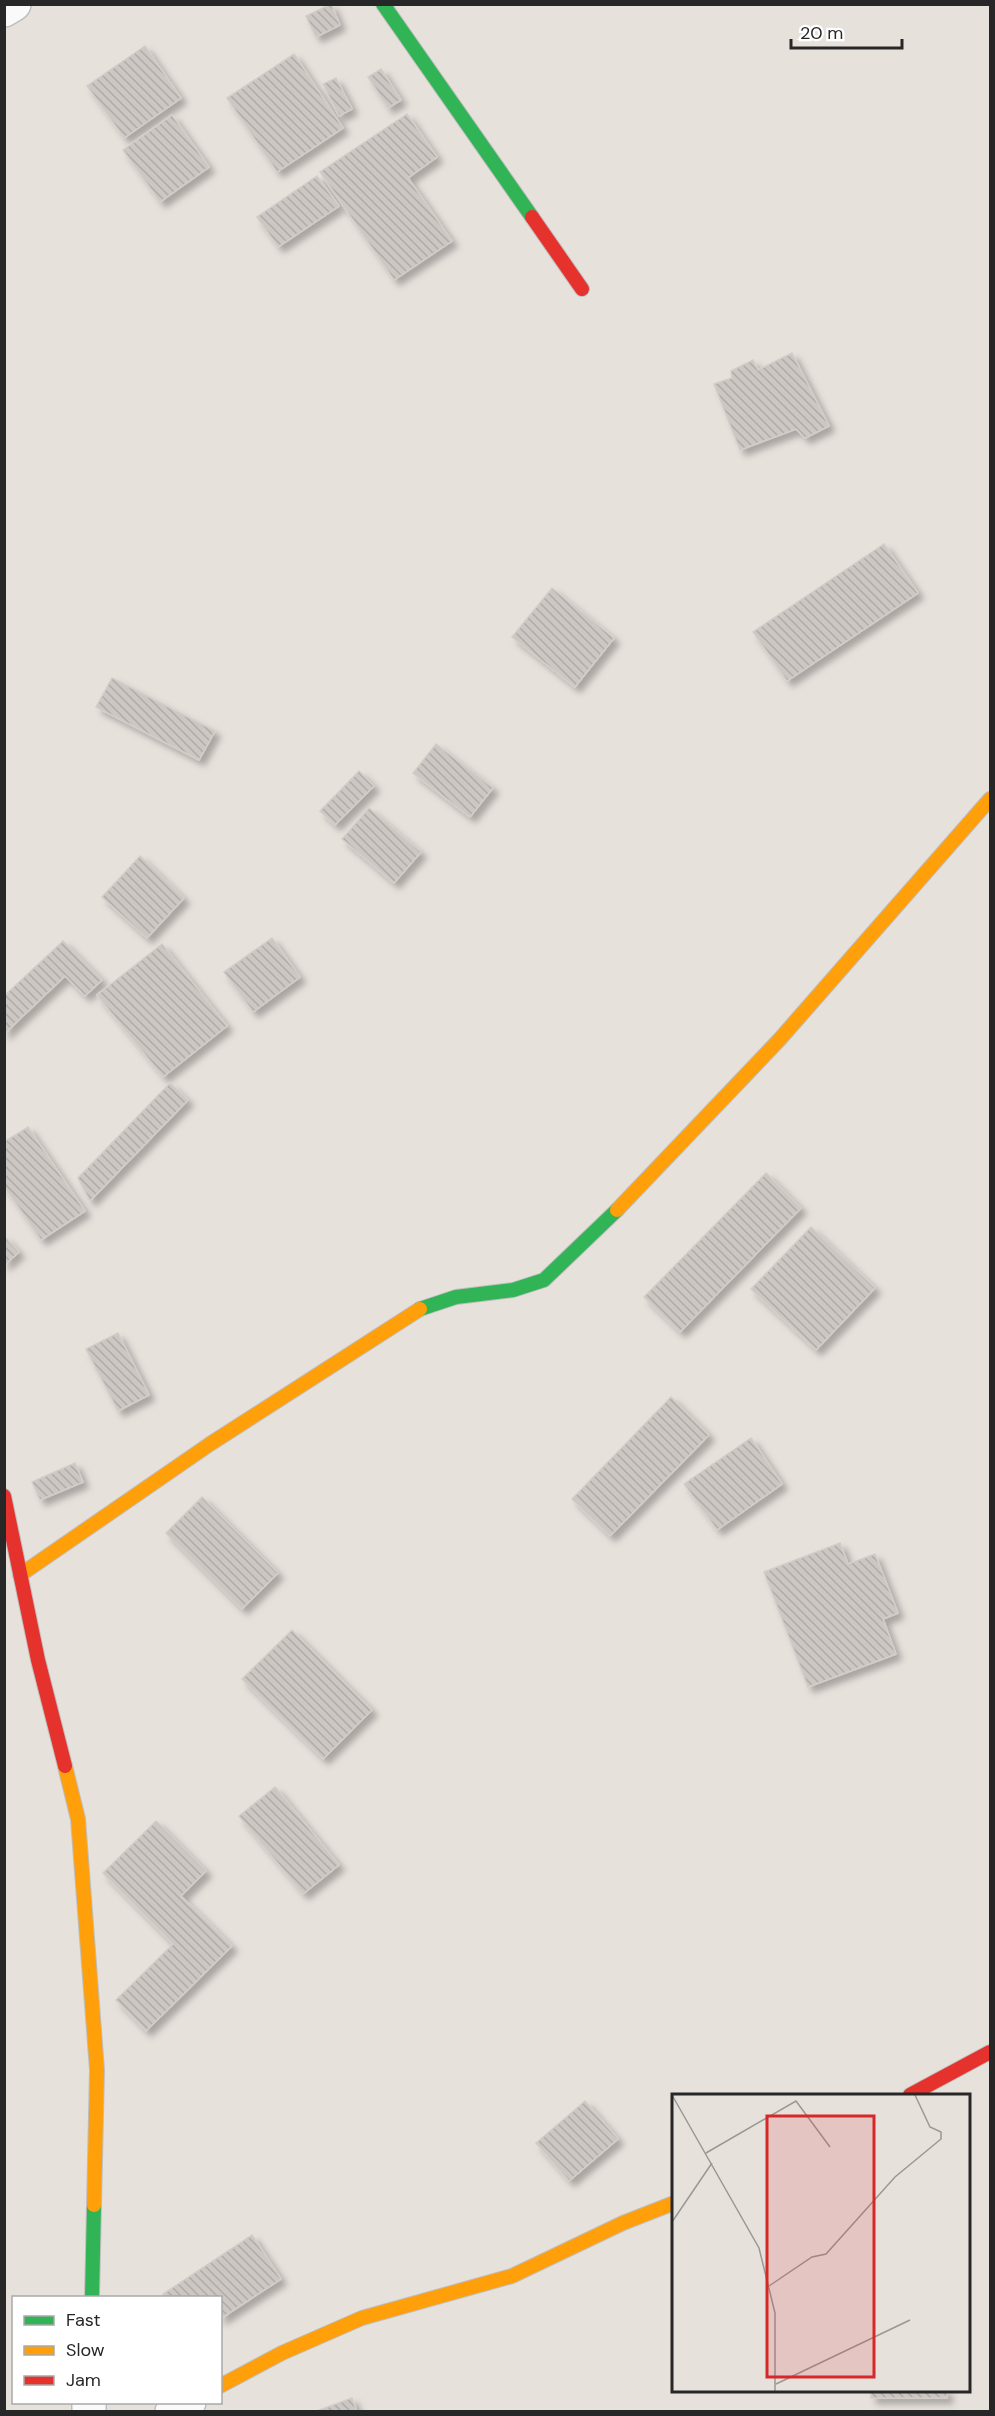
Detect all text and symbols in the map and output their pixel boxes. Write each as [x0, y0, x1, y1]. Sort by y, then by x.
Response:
scale bar [791, 12, 902, 50]
text: 20 m [800, 21, 843, 45]
inset map [672, 2094, 971, 2392]
legend [12, 2296, 222, 2404]
text: Fast [66, 2308, 101, 2332]
text: Slow [66, 2338, 105, 2362]
text: Jam [66, 2368, 101, 2392]

